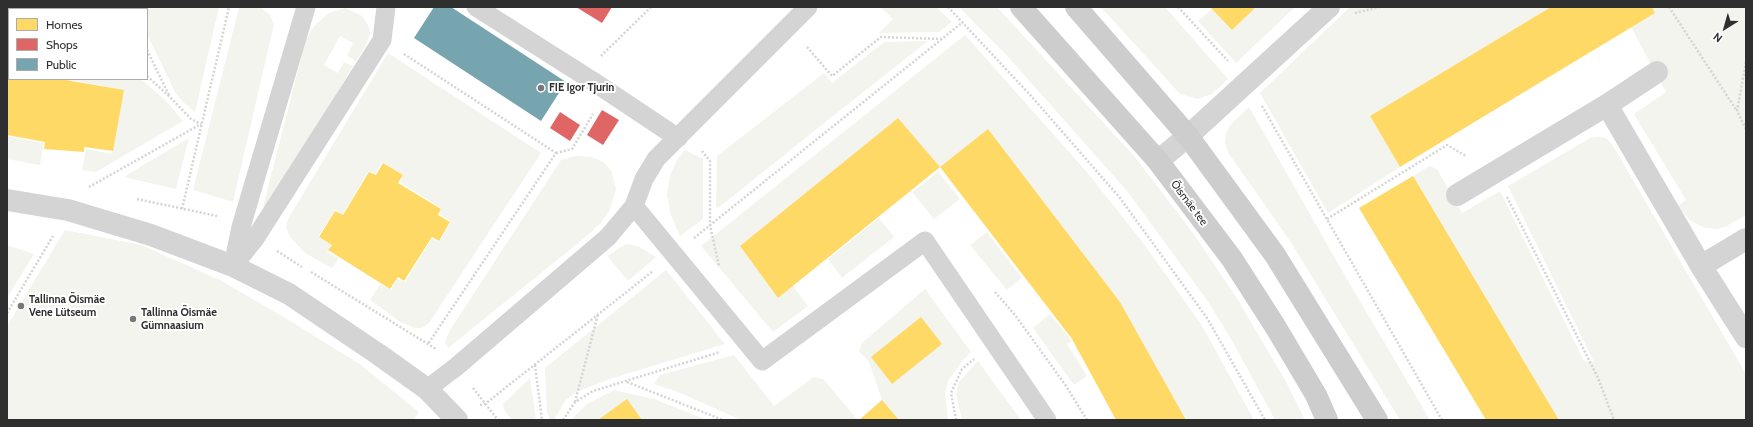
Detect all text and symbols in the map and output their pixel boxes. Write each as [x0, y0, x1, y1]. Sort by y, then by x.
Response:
legend [8, 8, 148, 80]
north arrow [1705, 8, 1745, 48]
text: Homes [46, 17, 83, 32]
text: N [1710, 30, 1725, 46]
text: Shops [46, 37, 78, 52]
text: Public [46, 57, 77, 72]
place label: FIE Igor Tjurin [549, 81, 614, 95]
marker: FIE Igor Tjurin [536, 83, 546, 93]
street label: Õismäe tee [1168, 178, 1210, 228]
place label: Tallinna Õismäe Vene Lütseum [29, 293, 105, 319]
marker: Tallinna Õismäe Vene Lütseum [16, 301, 26, 311]
place label: Tallinna Õismäe Gümnaasium [141, 306, 217, 332]
marker: Tallinna Õismäe Gümnaasium [128, 314, 138, 324]

